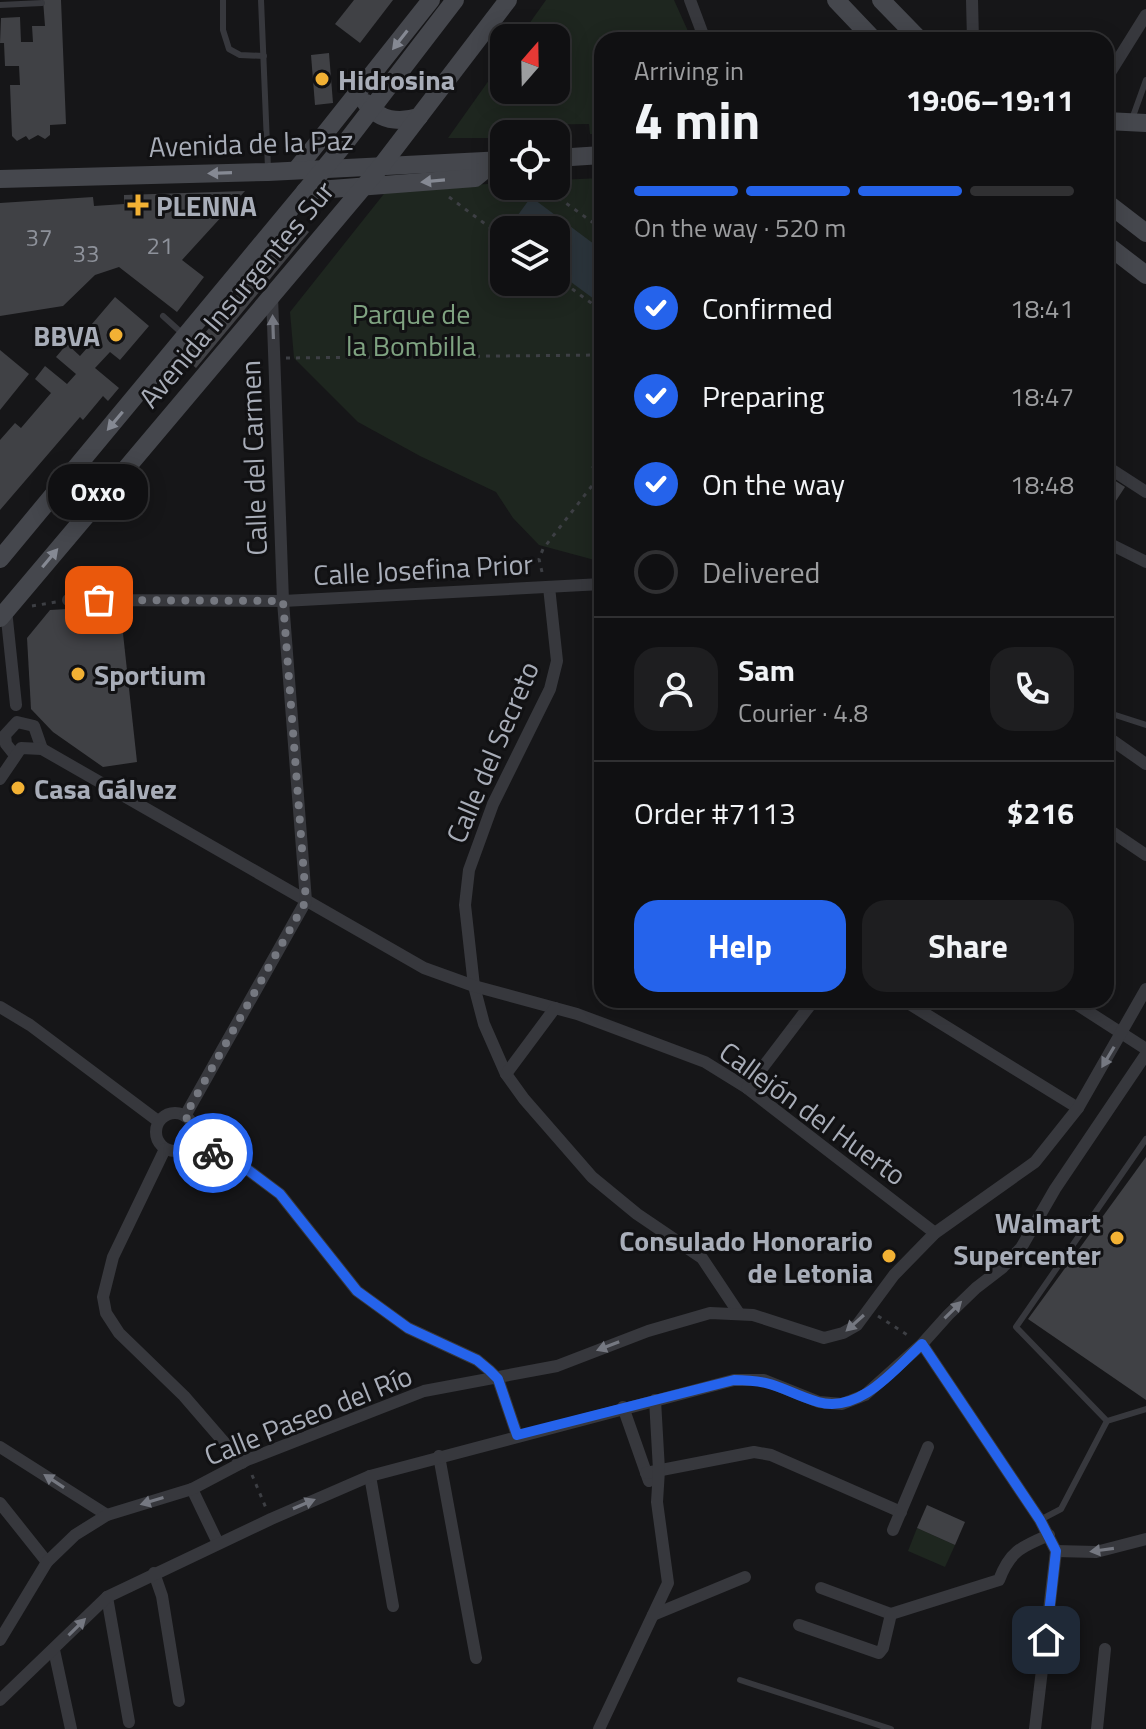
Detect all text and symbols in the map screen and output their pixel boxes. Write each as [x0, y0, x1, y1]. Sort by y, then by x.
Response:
north arrow [490, 24, 570, 104]
map controls [490, 24, 570, 296]
one-way arrow [392, 30, 408, 50]
text: Arriving in [634, 51, 744, 90]
place label: Hidrosina [338, 58, 455, 101]
marker: Hidrosina [313, 70, 331, 88]
text: 19:06–19:11 [906, 77, 1074, 123]
text: 4 min [634, 80, 760, 159]
street label: Avenida de la Paz [148, 118, 354, 168]
button: locate [490, 120, 570, 200]
one-way arrow [207, 167, 232, 179]
street label: Avenida Insurgentes Sur [128, 171, 344, 417]
one-way arrow [420, 175, 445, 188]
place label: PLENNA [156, 184, 257, 227]
marker: PLENNA [127, 194, 149, 216]
text: On the way · 520 m [634, 208, 846, 247]
button: layers [490, 216, 570, 296]
house number: 37 [26, 219, 52, 255]
house number: 21 [147, 227, 173, 263]
house number: 33 [73, 235, 99, 271]
text: Confirmed [702, 285, 833, 331]
icon: check [634, 286, 678, 330]
text: 18:41 [1010, 289, 1074, 328]
park label: Parque de la Bombilla [346, 292, 476, 367]
place label: BBVA [33, 314, 100, 357]
one-way arrow [266, 314, 279, 339]
marker: BBVA [107, 326, 125, 344]
street label: Calle del Carmen [228, 360, 278, 556]
text: Preparing [702, 373, 824, 419]
icon: check [634, 374, 678, 418]
text: 18:47 [1010, 377, 1074, 416]
one-way arrow [107, 411, 123, 431]
text: On the way [702, 461, 845, 507]
icon: check [634, 462, 678, 506]
callout: Oxxo [49, 464, 149, 520]
text: 18:48 [1010, 465, 1074, 504]
text: Oxxo [70, 472, 126, 511]
street label: Calle Josefina Prior [312, 542, 534, 596]
one-way arrow [41, 549, 58, 569]
text: Delivered [702, 549, 820, 595]
pin [65, 566, 133, 634]
icon: bag [77, 578, 121, 622]
button: person [634, 647, 718, 731]
text: Sam [738, 647, 795, 693]
button: phone [990, 647, 1074, 731]
place label: Sportium [94, 653, 206, 696]
street label: Calle del Secreto [434, 654, 550, 850]
marker: Sportium [69, 665, 87, 683]
text: Courier · 4.8 [738, 693, 868, 732]
place label: Casa Gálvez [34, 767, 177, 810]
marker: Casa Gálvez [9, 779, 27, 797]
text: Order #7113 [634, 790, 796, 836]
text: $216 [1007, 790, 1074, 836]
button: Help [634, 900, 846, 992]
button: Share [862, 900, 1074, 992]
street label: Callejón del Huerto [710, 1030, 916, 1196]
one-way arrow [1101, 1046, 1115, 1068]
courier [173, 1113, 253, 1193]
icon: bike [191, 1131, 235, 1175]
place label: Walmart Supercenter [953, 1201, 1101, 1276]
place label: Consulado Honorario de Letonia [619, 1219, 873, 1294]
marker: Walmart Supercenter [1108, 1229, 1126, 1247]
marker: Consulado Honorario de Letonia [880, 1247, 898, 1265]
one-way arrow [943, 1301, 962, 1320]
one-way arrow [845, 1314, 865, 1331]
one-way arrow [596, 1340, 620, 1353]
street label: Calle Paseo del Río [198, 1354, 418, 1476]
one-way arrow [43, 1474, 65, 1488]
one-way arrow [140, 1495, 164, 1508]
one-way arrow [292, 1498, 316, 1511]
one-way arrow [1089, 1544, 1114, 1557]
pin [1012, 1606, 1080, 1674]
one-way arrow [67, 1618, 86, 1637]
icon: home [1024, 1618, 1068, 1662]

